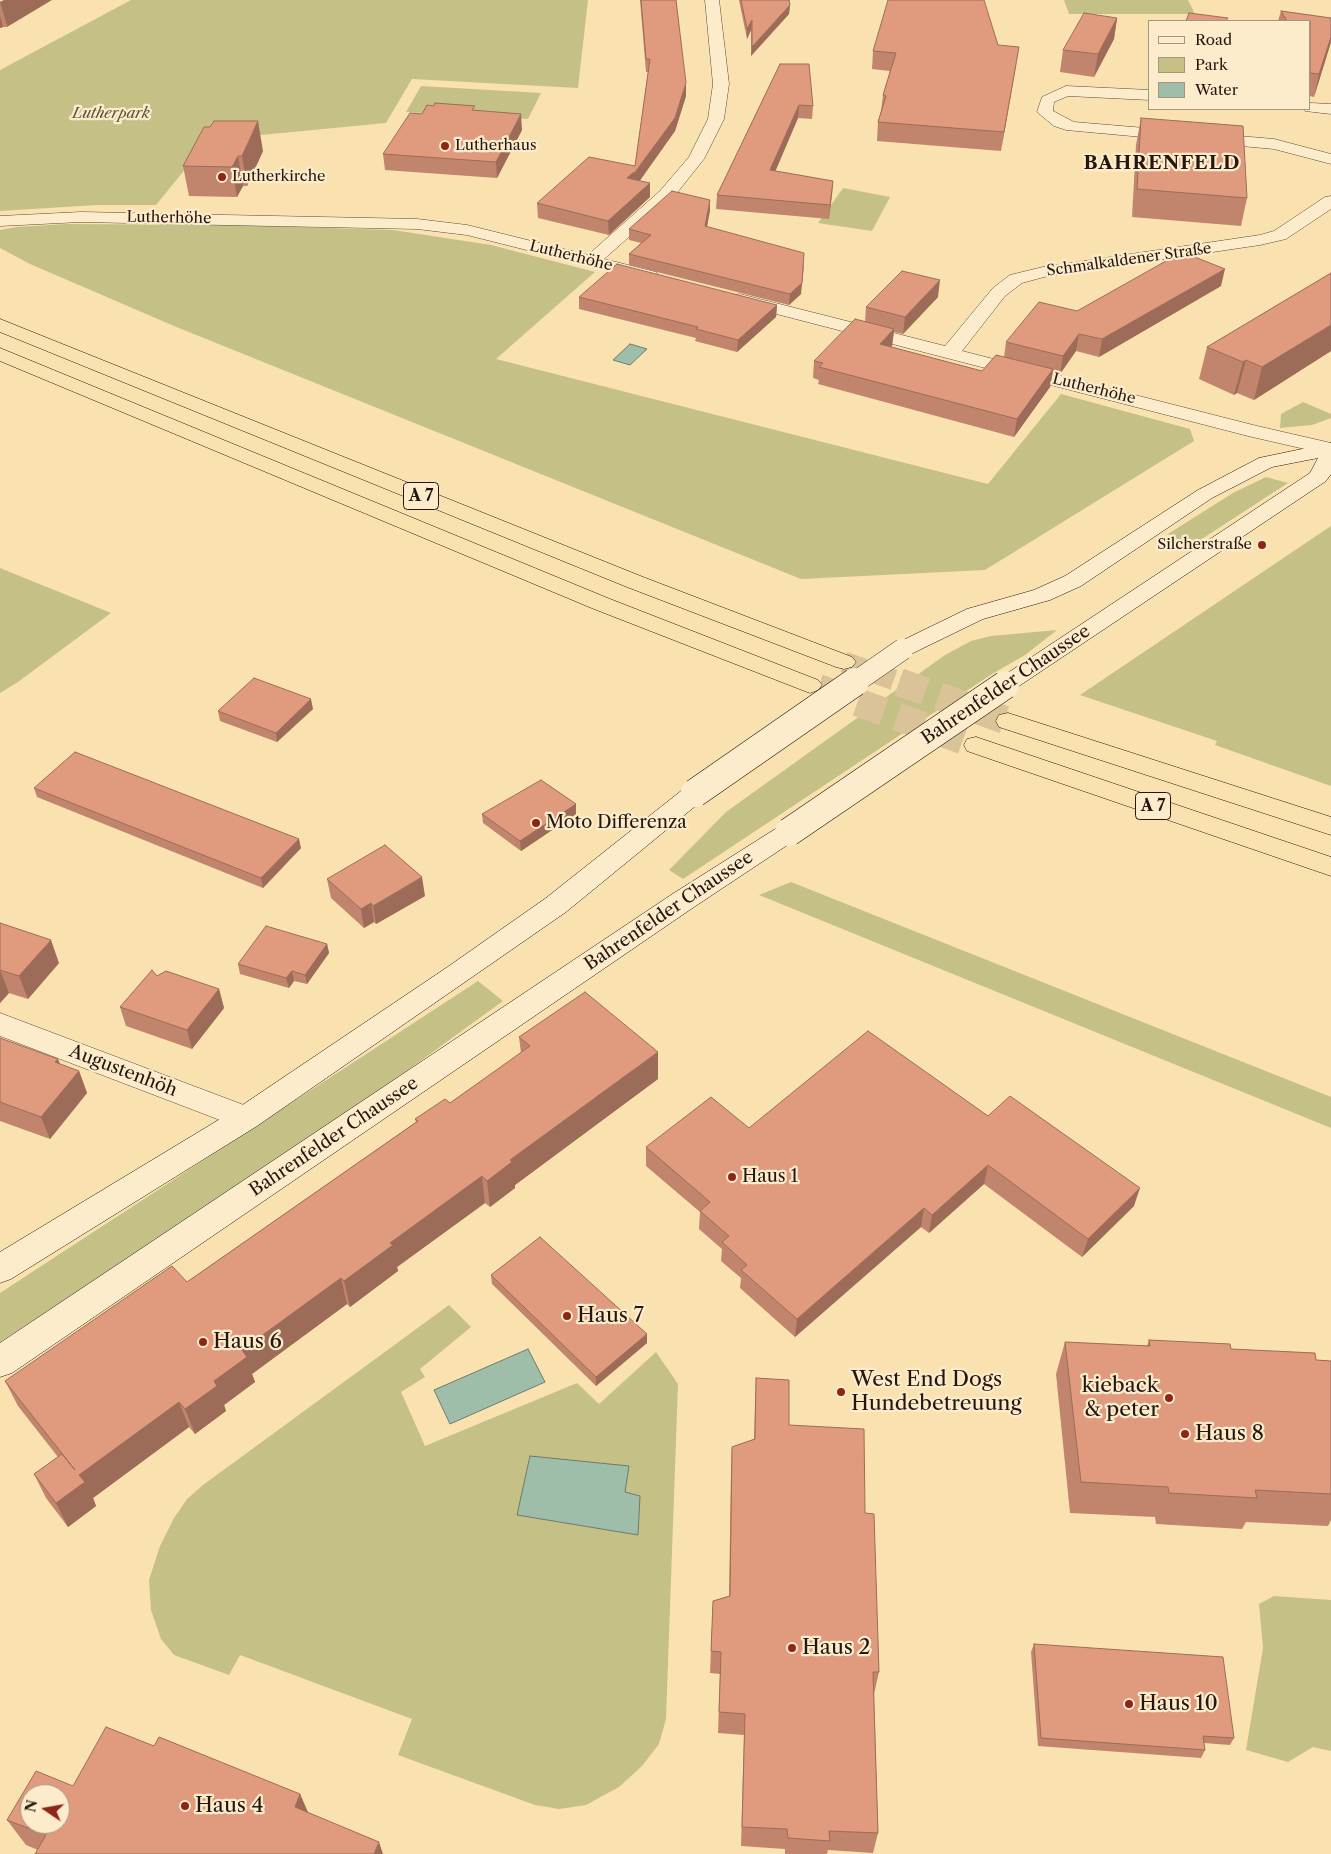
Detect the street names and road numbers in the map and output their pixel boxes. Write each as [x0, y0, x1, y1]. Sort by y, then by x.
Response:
street label: Lutherhöhe [126, 208, 212, 228]
street label: Lutherhöhe [528, 237, 614, 275]
street label: Schmalkaldener Straße [1045, 240, 1213, 280]
street label: Lutherhöhe [1051, 370, 1137, 408]
road number: A 7 [404, 482, 438, 510]
street label: Bahrenfelder Chaussee [918, 621, 1094, 749]
road number: A 7 [1136, 792, 1170, 819]
street label: Bahrenfelder Chaussee [581, 847, 757, 975]
street label: Augustenhöh [66, 1041, 180, 1101]
street label: Bahrenfelder Chaussee [246, 1073, 422, 1201]

